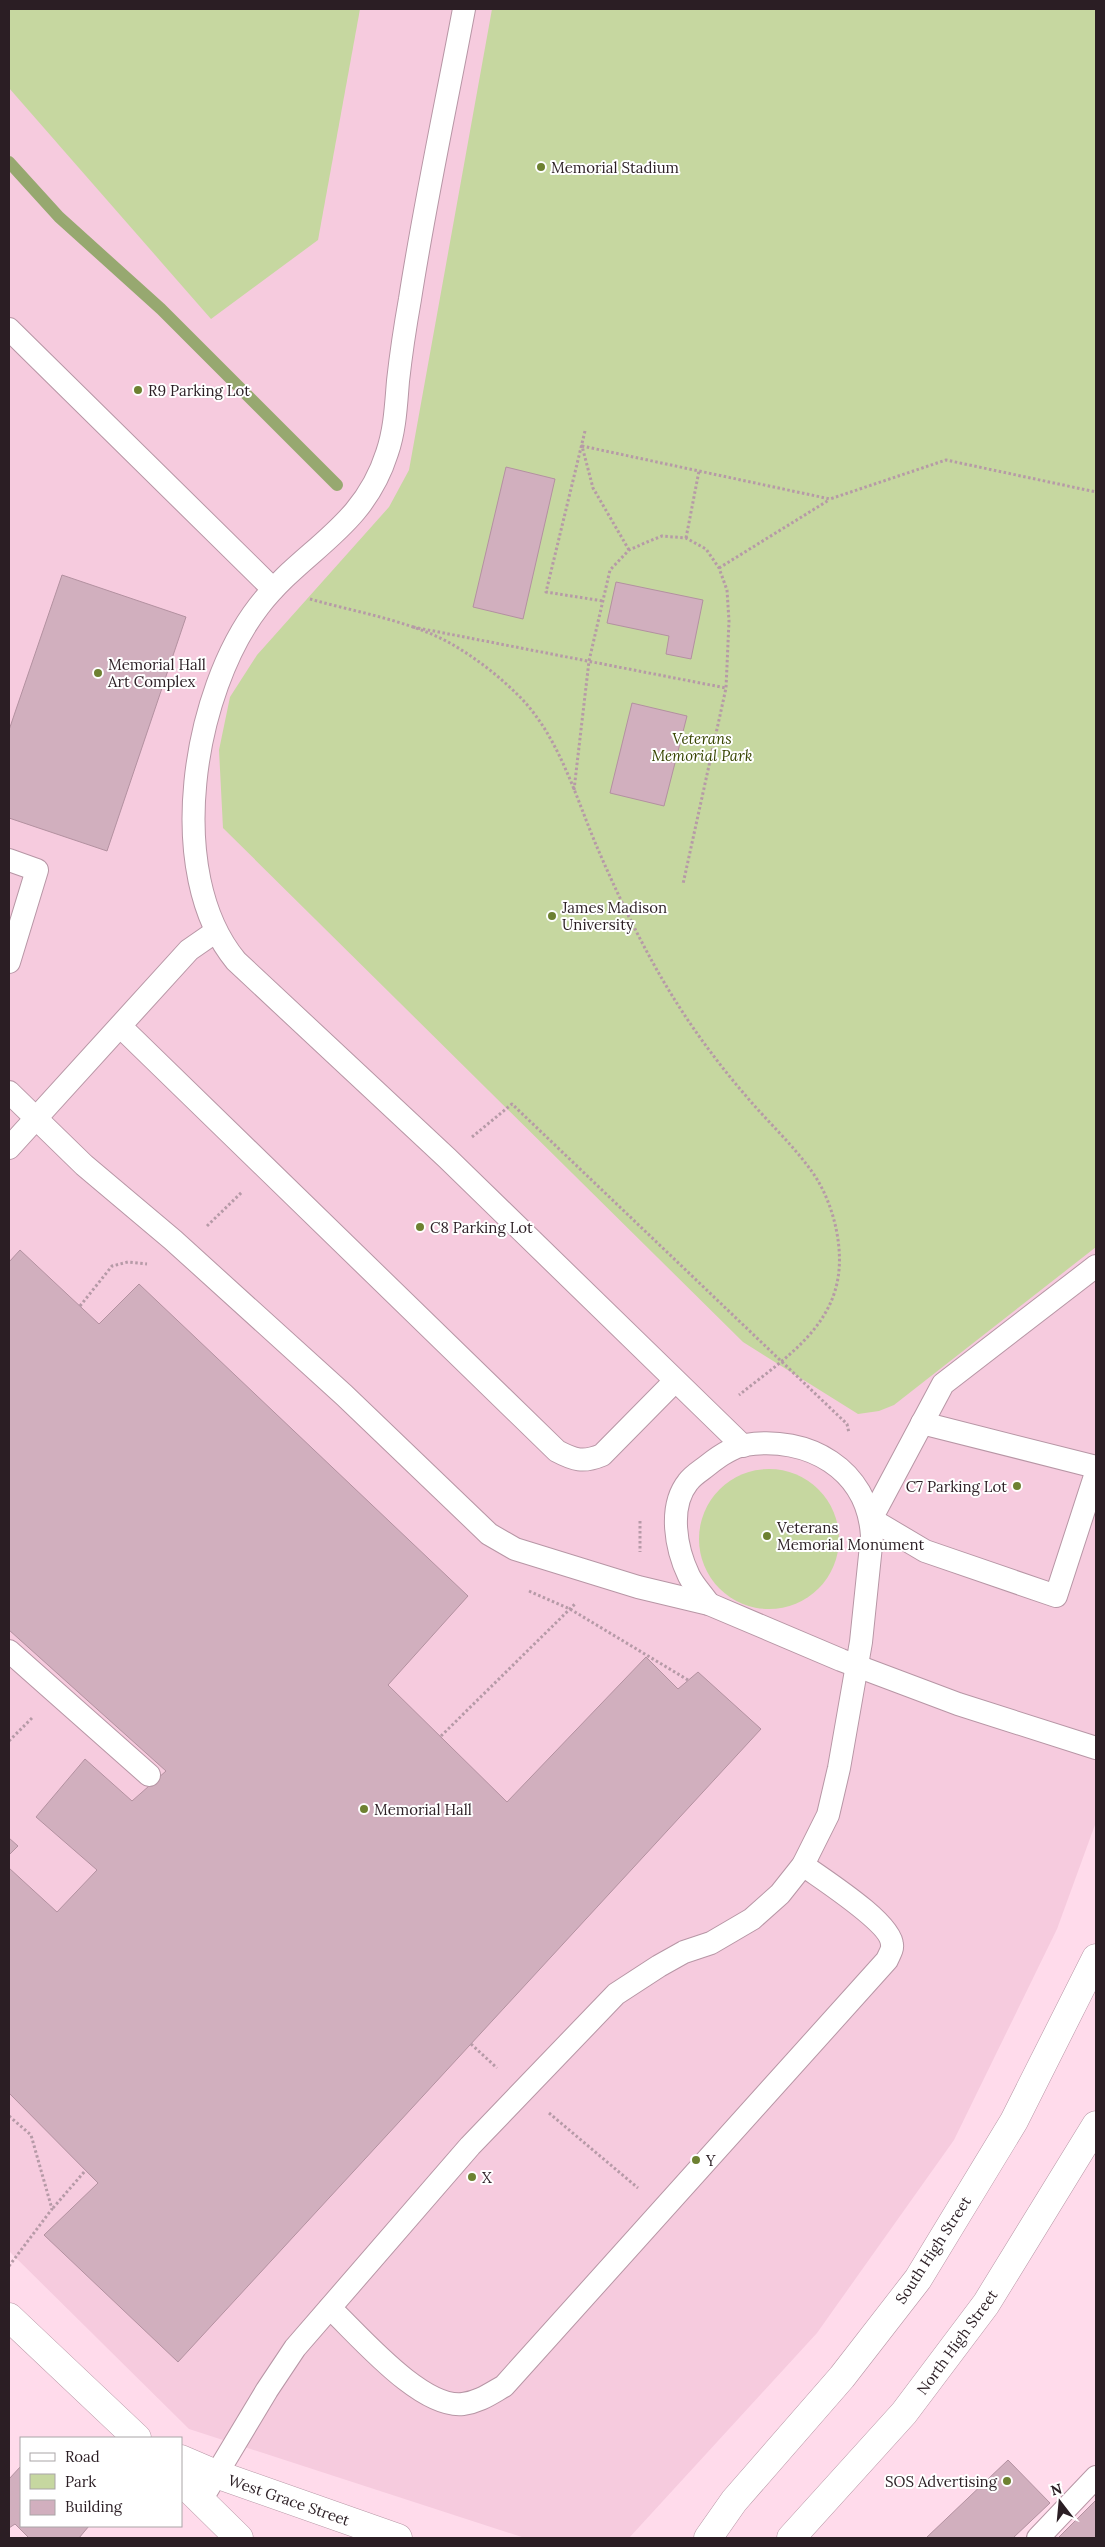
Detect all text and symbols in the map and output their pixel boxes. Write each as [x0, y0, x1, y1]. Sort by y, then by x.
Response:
place label: Memorial Stadium [551, 158, 679, 177]
marker: Memorial Stadium [535, 161, 547, 173]
place label: R9 Parking Lot [148, 381, 250, 400]
marker: R9 Parking Lot [132, 384, 144, 396]
place label: Memorial Hall Art Complex [107, 655, 206, 691]
marker: Memorial Hall Art Complex [92, 667, 104, 679]
park label: Veterans Memorial Park [651, 729, 753, 765]
place label: James Madison University [561, 898, 667, 934]
marker: James Madison University [546, 910, 558, 922]
place label: C8 Parking Lot [430, 1218, 533, 1237]
marker: C8 Parking Lot [414, 1221, 426, 1233]
place label: C7 Parking Lot [906, 1477, 1007, 1496]
marker: C7 Parking Lot [1011, 1480, 1023, 1492]
place label: Veterans Memorial Monument [776, 1518, 924, 1554]
marker: Veterans Memorial Monument [761, 1530, 773, 1542]
place label: Memorial Hall [374, 1800, 472, 1819]
marker: Memorial Hall [358, 1803, 370, 1815]
place label: Y [705, 2151, 716, 2170]
marker: Y [690, 2154, 702, 2166]
place label: X [482, 2168, 492, 2187]
marker: X [466, 2171, 478, 2183]
street label: South High Street [891, 2192, 975, 2308]
street label: North High Street [912, 2286, 1002, 2398]
legend [20, 2437, 182, 2527]
text: Road [65, 2447, 100, 2466]
street label: West Grace Street [226, 2470, 352, 2530]
text: Park [65, 2472, 96, 2491]
place label: SOS Advertising [885, 2472, 998, 2491]
marker: SOS Advertising [1001, 2475, 1013, 2487]
north arrow [1035, 2477, 1085, 2527]
text: N [1049, 2479, 1064, 2500]
text: Building [65, 2497, 123, 2516]

